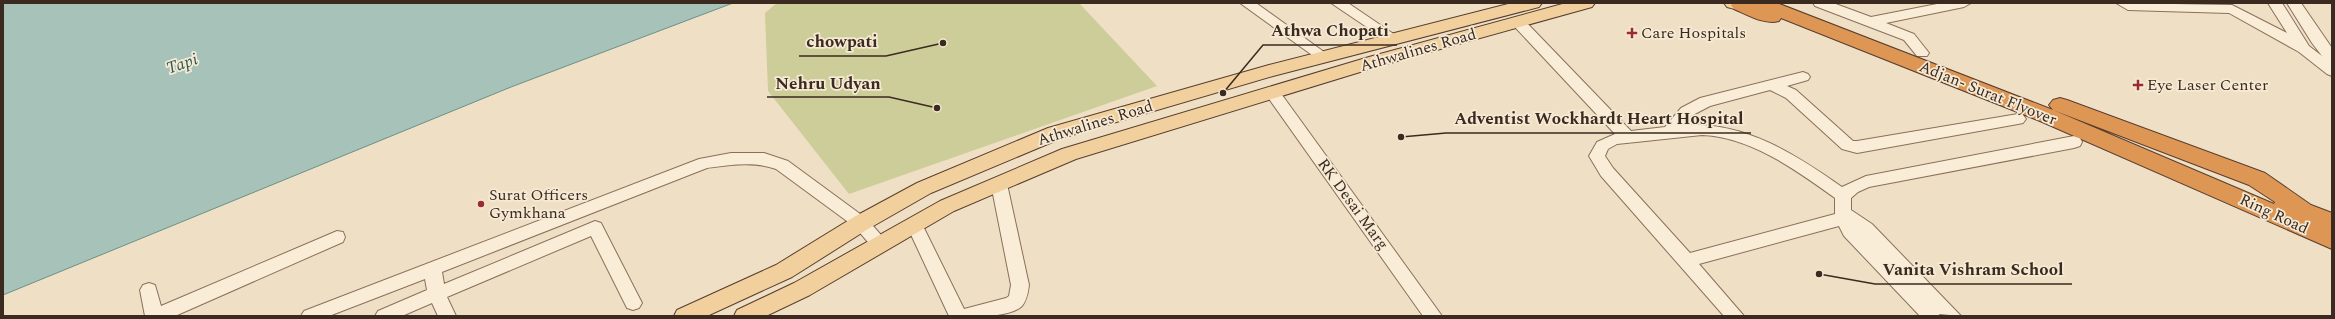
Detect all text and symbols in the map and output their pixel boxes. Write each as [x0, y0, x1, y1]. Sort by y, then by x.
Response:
callout: Athwa Chopati [1263, 16, 1397, 45]
text: Athwa Chopati [1271, 18, 1389, 44]
place label: Care Hospitals [1641, 21, 1746, 45]
street label: Athwalines Road [1357, 22, 1479, 78]
callout: chowpati [799, 27, 886, 56]
marker: Care Hospitals [1626, 27, 1638, 39]
text: chowpati [806, 29, 878, 55]
water label: Tapi [163, 46, 201, 82]
street label: Adjan- Surat Flyover [1916, 54, 2060, 132]
callout: Nehru Udyan [767, 68, 889, 97]
text: Nehru Udyan [775, 71, 881, 97]
place label: Eye Laser Center [2147, 73, 2268, 97]
marker: Eye Laser Center [2132, 79, 2144, 91]
street label: Athwalines Road [1034, 94, 1156, 152]
callout: Adventist Wockhardt Heart Hospital [1446, 104, 1751, 133]
text: Adventist Wockhardt Heart Hospital [1454, 106, 1744, 132]
street label: RK Desai Marg [1311, 153, 1395, 255]
place label: Surat Officers Gymkhana [489, 183, 588, 225]
street label: Ring Road [2236, 188, 2312, 240]
marker: Surat Officers Gymkhana [476, 199, 486, 209]
callout: Vanita Vishram School [1875, 255, 2072, 284]
text: Vanita Vishram School [1882, 257, 2064, 283]

